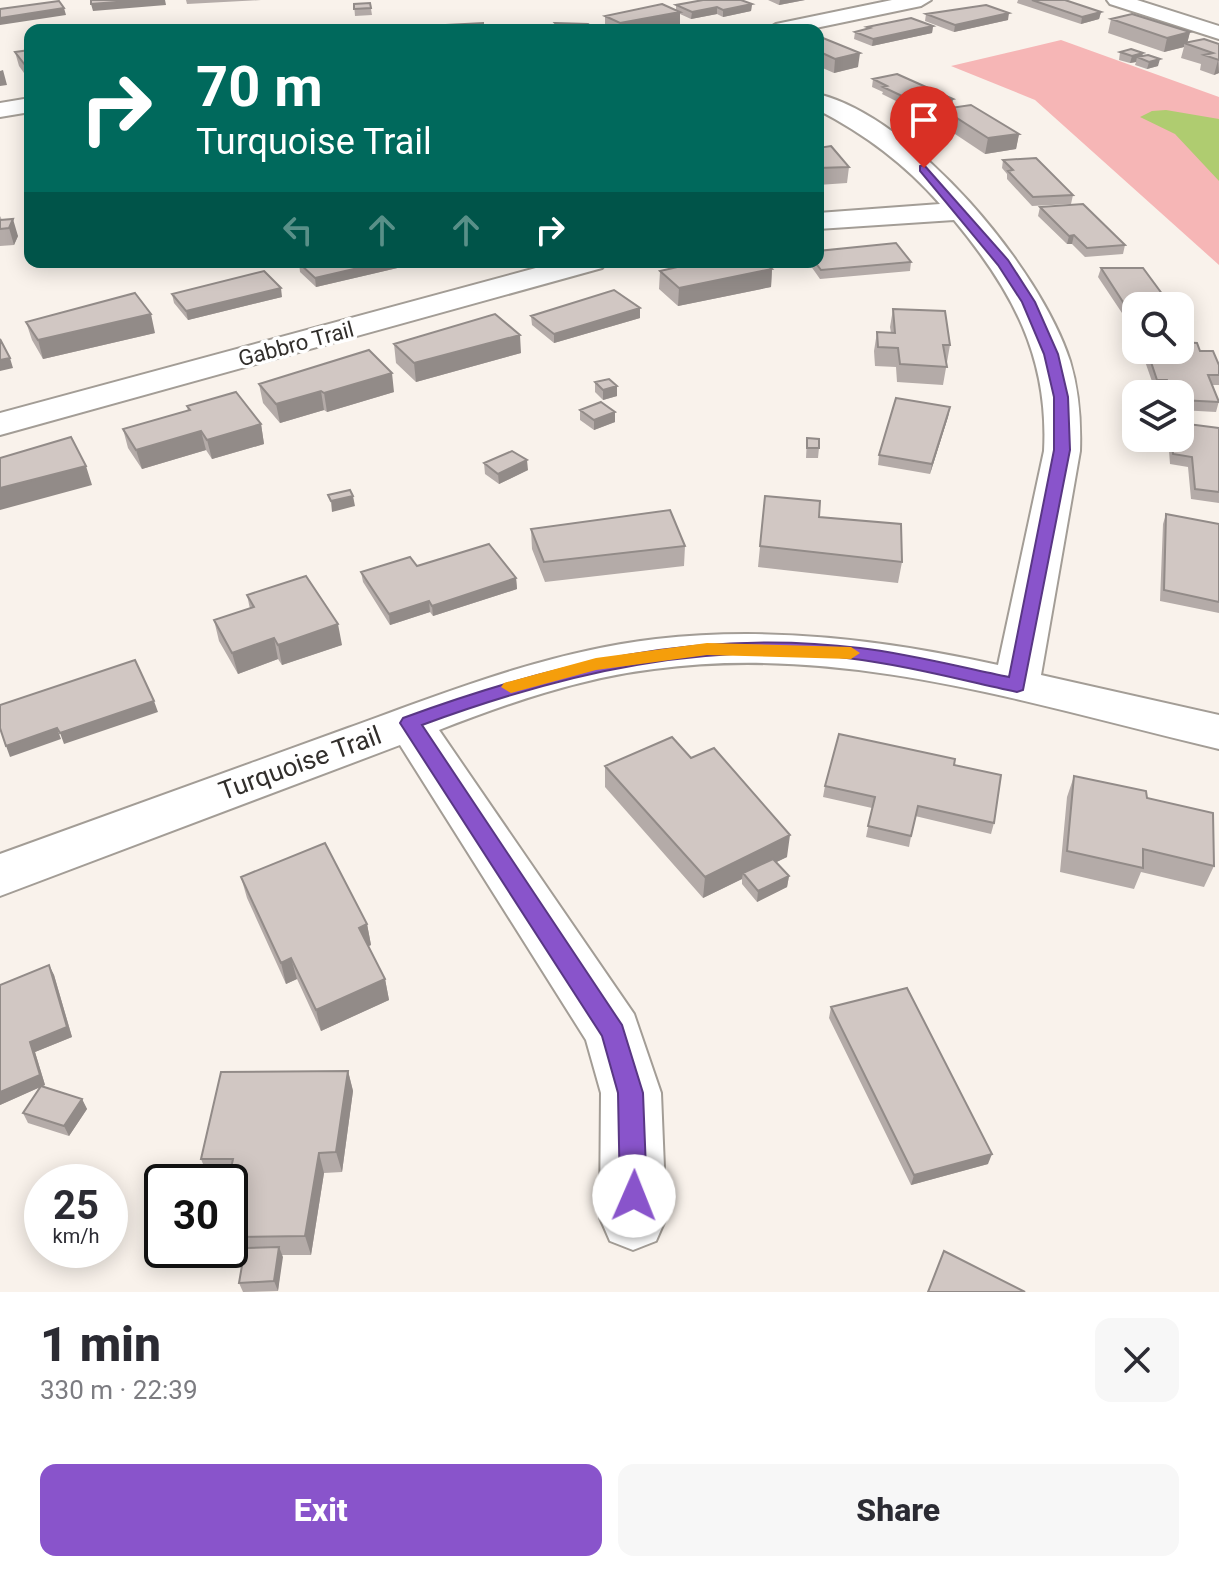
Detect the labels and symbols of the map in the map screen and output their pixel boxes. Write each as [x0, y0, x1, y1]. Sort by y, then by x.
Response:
pin [890, 86, 958, 168]
street label: Gabbro Trail [236, 317, 356, 371]
street label: Turquoise Trail [215, 720, 385, 806]
position arrow [592, 1154, 676, 1238]
speed limit sign: 30 [144, 1164, 248, 1268]

